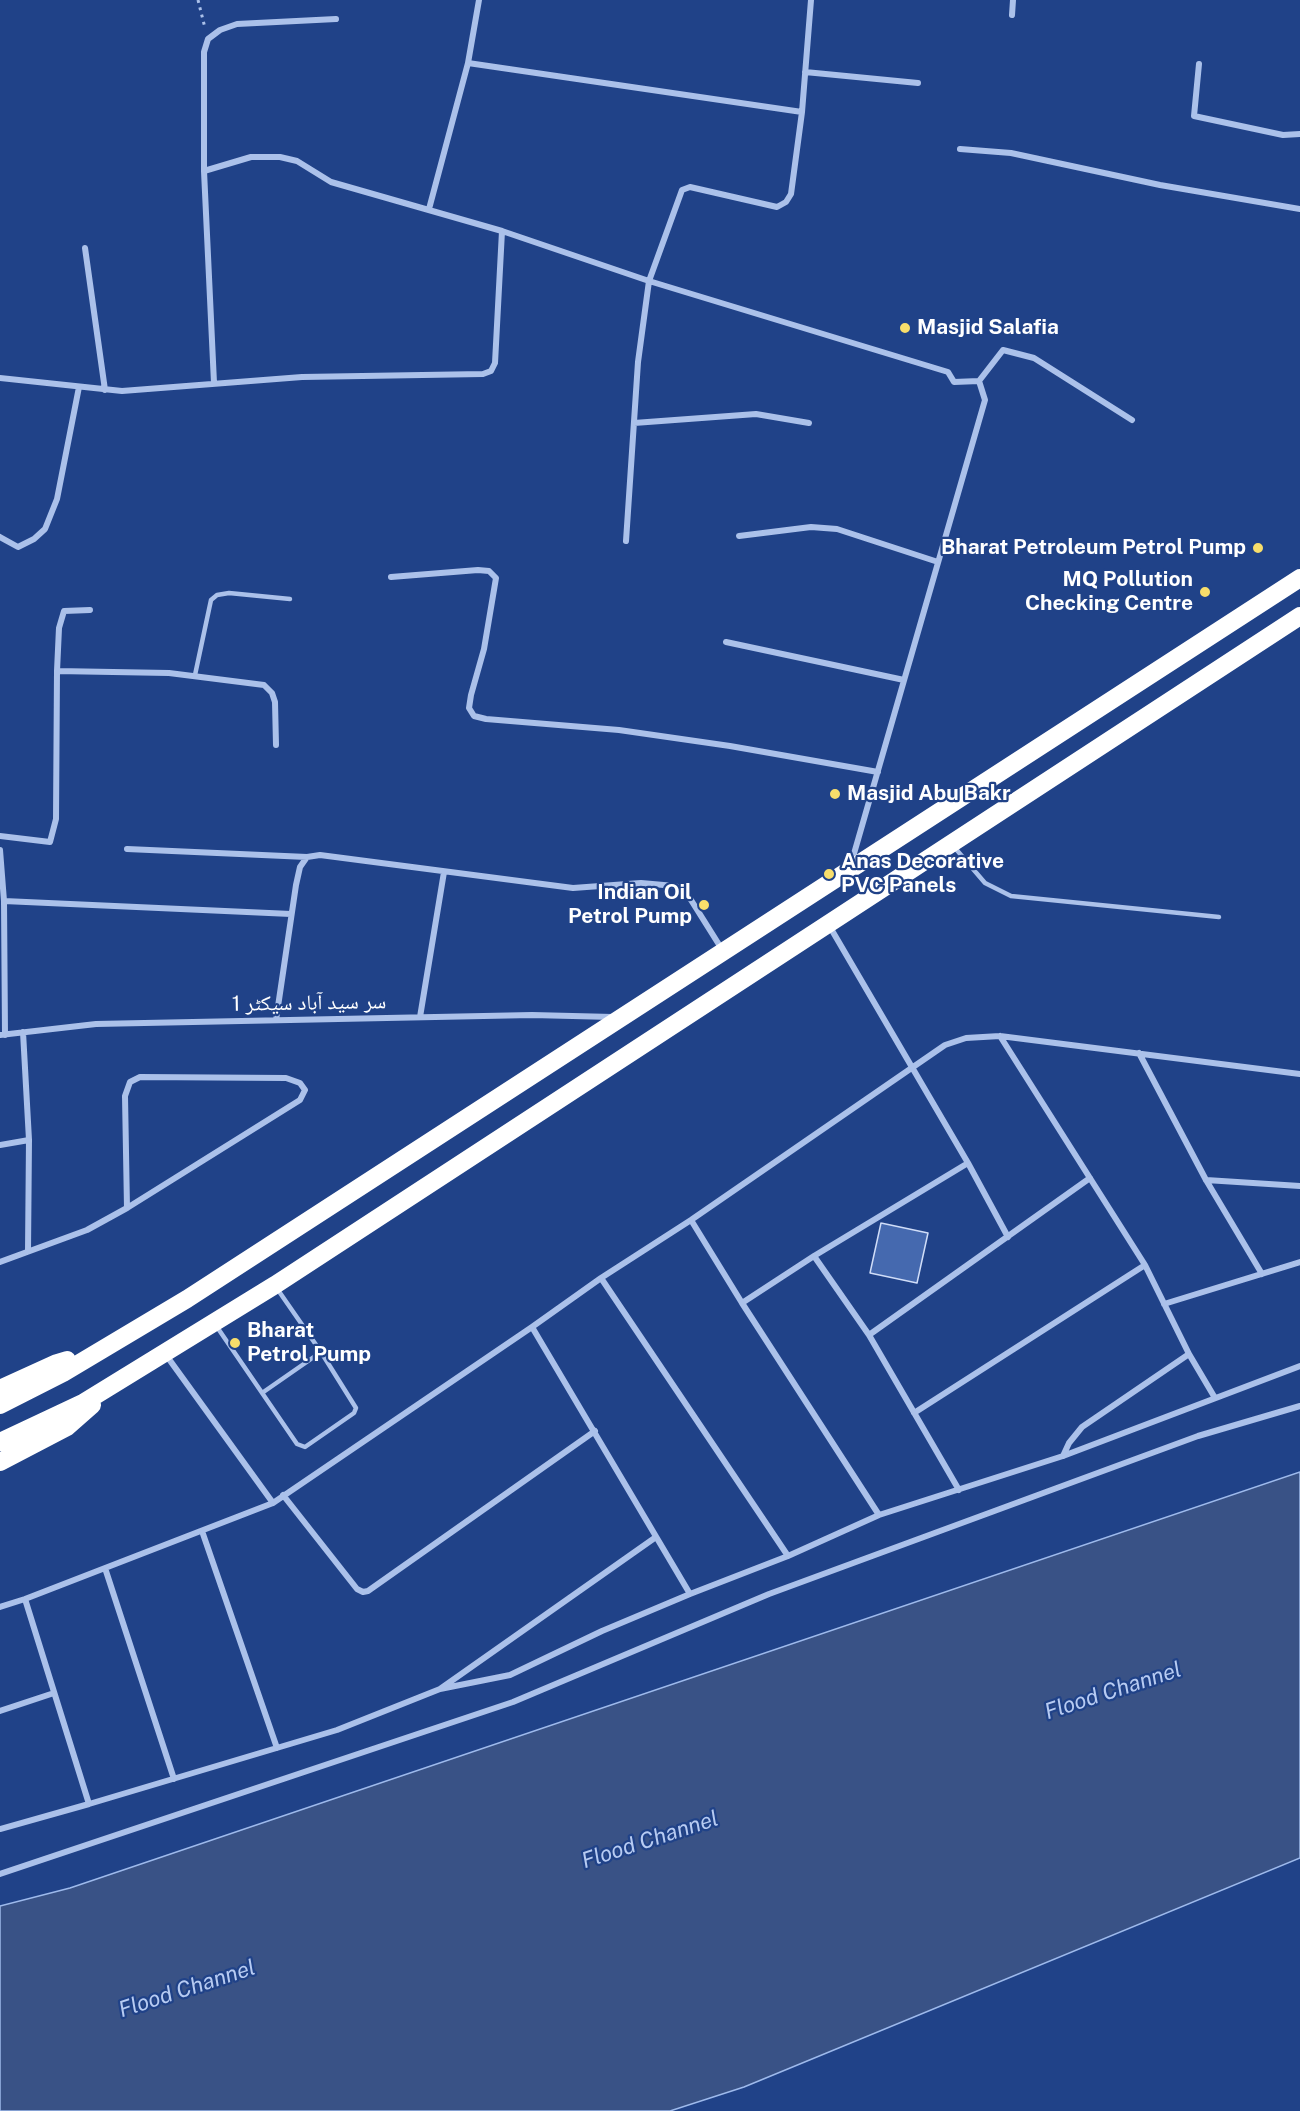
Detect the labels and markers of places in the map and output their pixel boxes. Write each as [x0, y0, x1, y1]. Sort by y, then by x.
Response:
place label: Masjid Salafia [917, 315, 1059, 341]
marker: Masjid Salafia [898, 321, 912, 335]
place label: Bharat Petroleum Petrol Pump [941, 535, 1246, 561]
marker: Bharat Petroleum Petrol Pump [1251, 541, 1265, 555]
place label: MQ Pollution Checking Centre [1025, 567, 1193, 617]
marker: MQ Pollution Checking Centre [1198, 585, 1212, 599]
place label: Masjid Abu Bakr [847, 781, 1011, 807]
marker: Masjid Abu Bakr [828, 787, 842, 801]
place label: Anas Decorative PVC Panels [841, 849, 1004, 899]
marker: Anas Decorative PVC Panels [822, 867, 836, 881]
place label: Indian Oil Petrol Pump [568, 880, 692, 930]
marker: Indian Oil Petrol Pump [697, 898, 711, 912]
place label: Bharat Petrol Pump [247, 1318, 371, 1368]
marker: Bharat Petrol Pump [228, 1336, 242, 1350]

